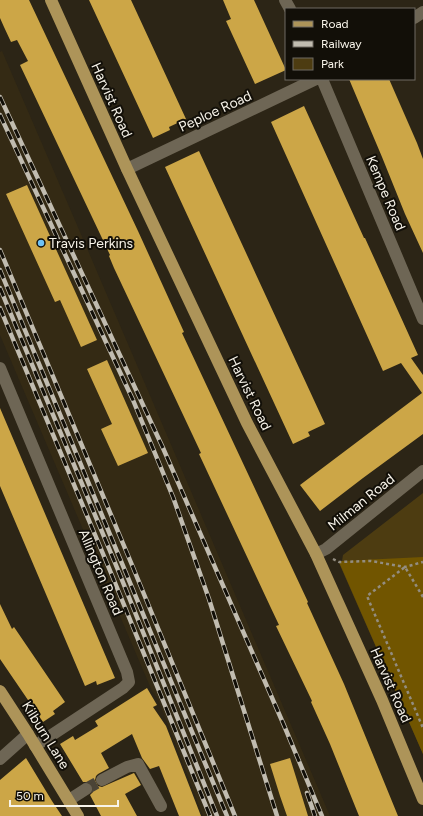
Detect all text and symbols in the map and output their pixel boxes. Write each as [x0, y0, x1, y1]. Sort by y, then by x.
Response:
legend [285, 8, 415, 80]
text: Road [321, 17, 349, 31]
text: Railway [321, 37, 362, 51]
text: Park [321, 57, 344, 71]
street label: Harvist Road [87, 60, 136, 140]
street label: Peploe Road [176, 87, 254, 136]
street label: Kempe Road [362, 153, 409, 233]
place label: Travis Perkins [49, 235, 133, 252]
marker: Travis Perkins [36, 238, 46, 248]
street label: Harvist Road [224, 353, 275, 433]
street label: Milman Road [325, 470, 398, 534]
street label: Allington Road [75, 527, 126, 618]
street label: Harvist Road [366, 645, 415, 725]
street label: Kilburn Lane [18, 698, 73, 773]
scale bar [10, 782, 118, 808]
text: 50 m [16, 789, 44, 803]

